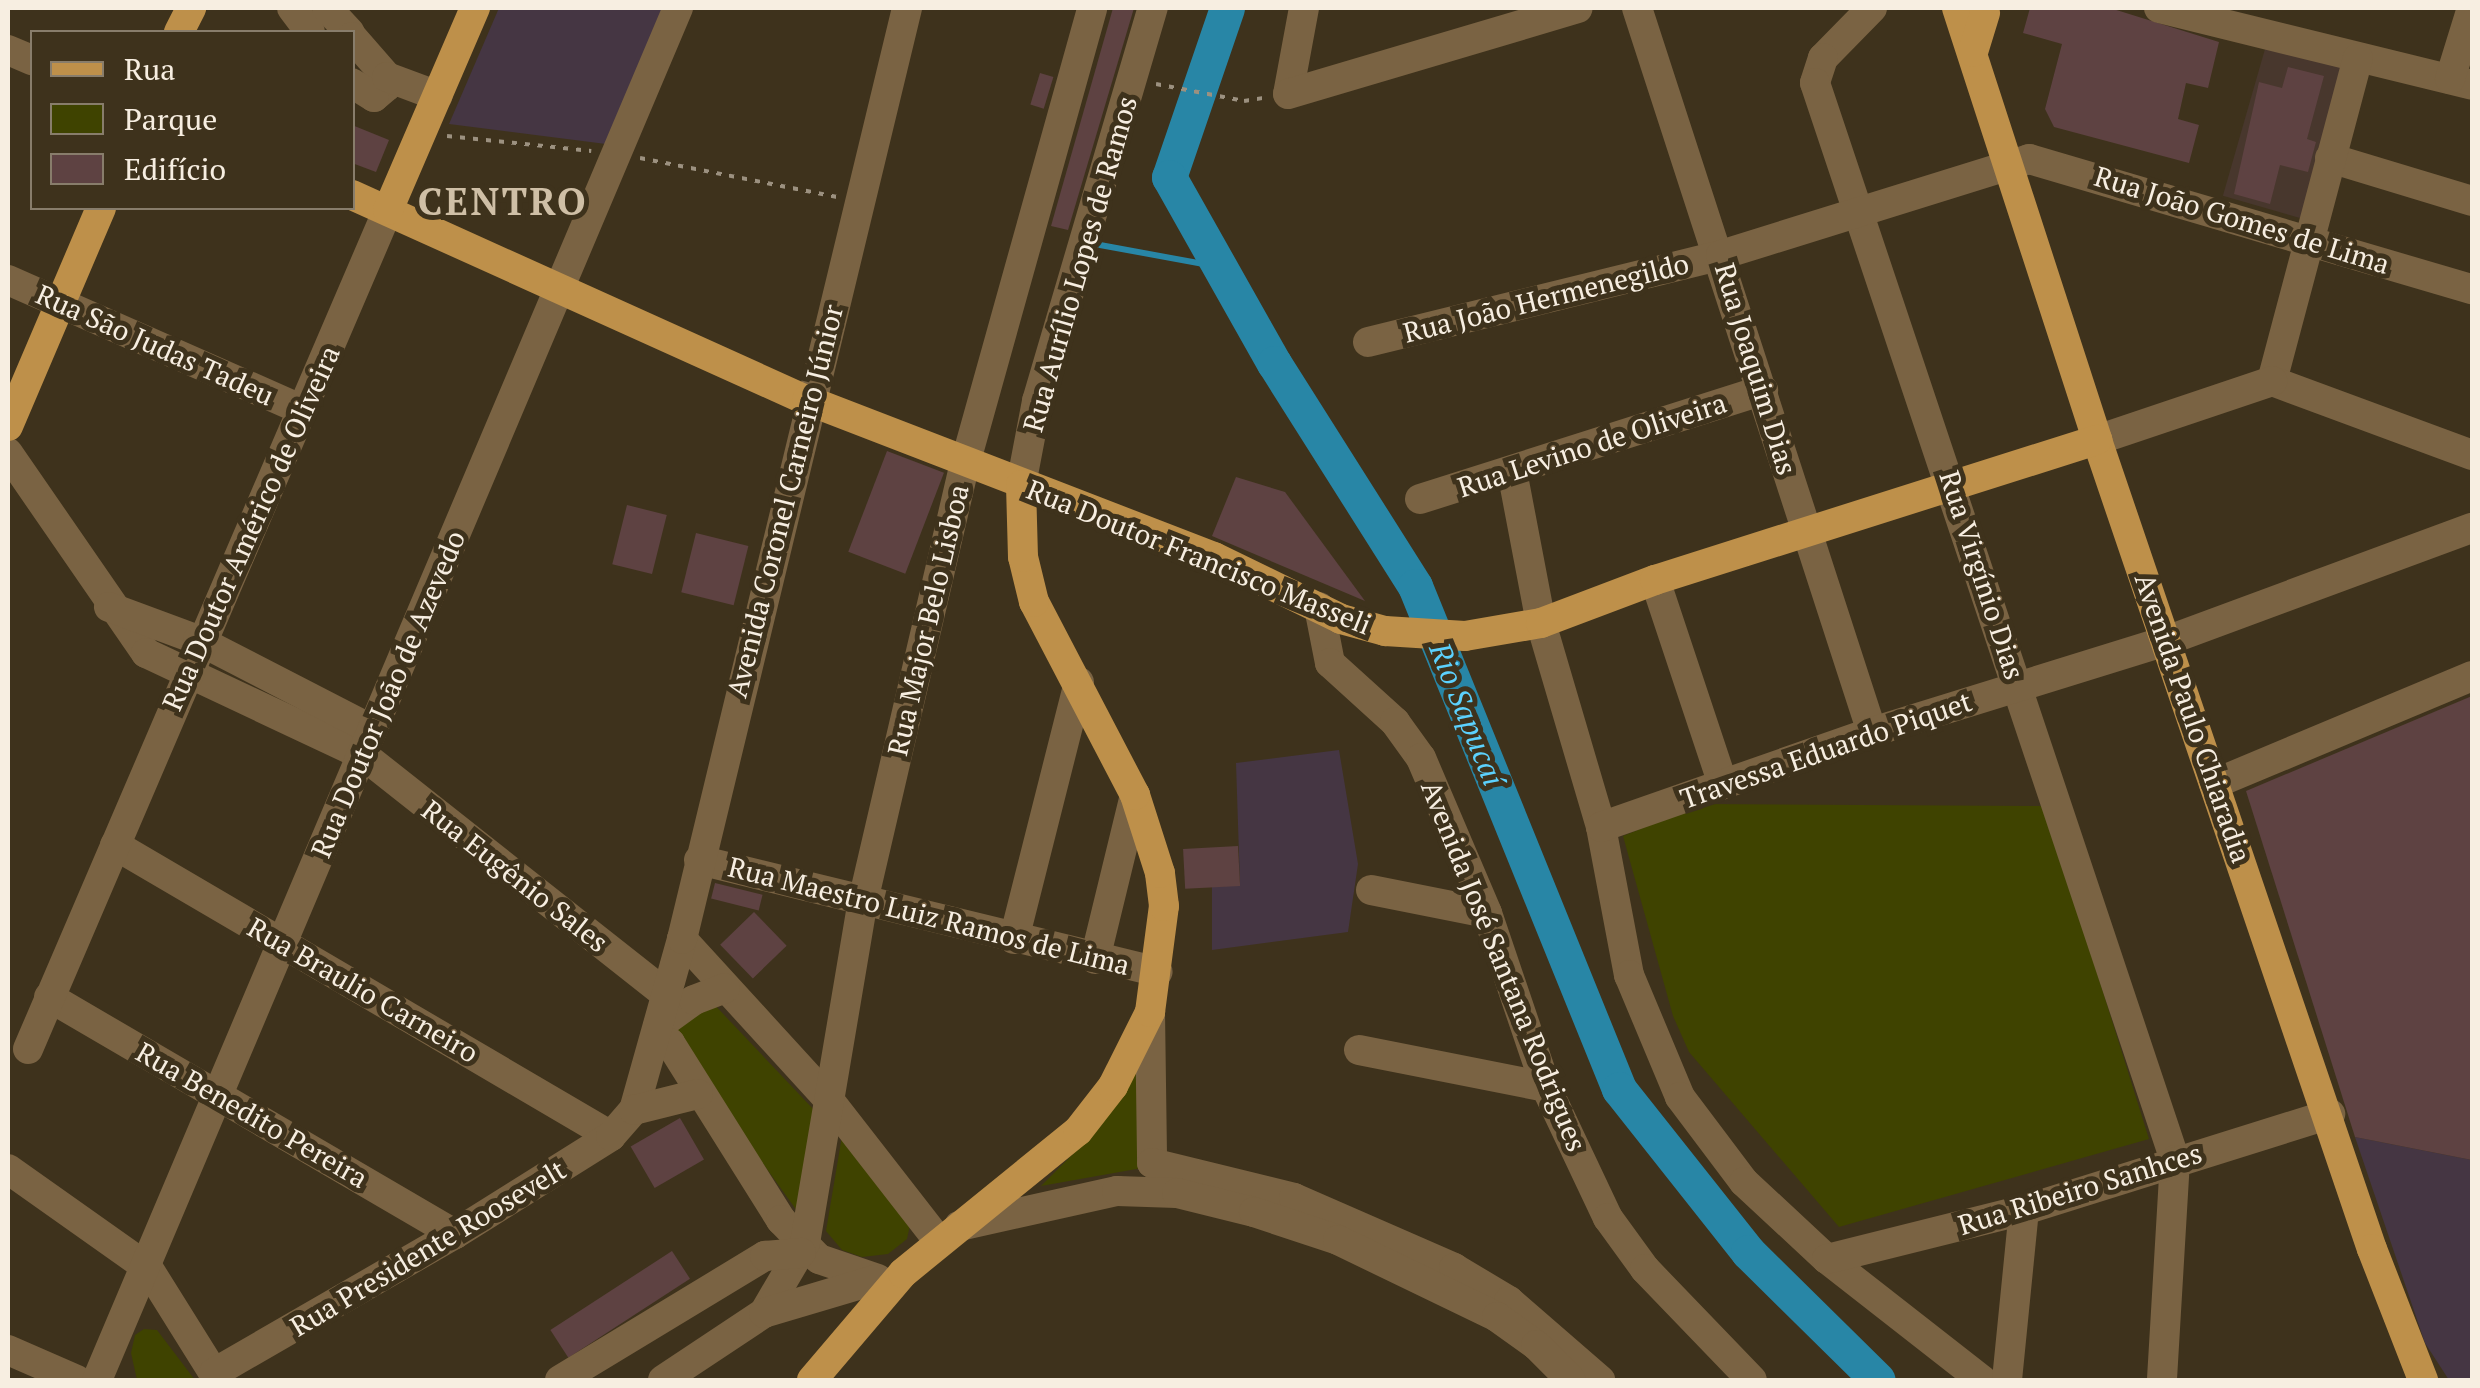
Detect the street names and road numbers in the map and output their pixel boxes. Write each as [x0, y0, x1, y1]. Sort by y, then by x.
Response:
street label: Rua Aurílio Lopes de Ramos [1016, 92, 1144, 436]
street label: Rua João Gomes de Lima [2090, 159, 2394, 281]
street label: Rua João Hermenegildo [1400, 246, 1692, 350]
street label: Rua Joaquim Dias [1708, 259, 1804, 479]
street label: Rua São Judas Tadeu [31, 277, 279, 413]
street label: Avenida Coronel Carneiro Júnior [720, 301, 850, 701]
street label: Rua Doutor Américo de Oliveira [155, 340, 347, 716]
street label: Rua Levino de Oliveira [1453, 386, 1731, 504]
street label: Rua Virgínio Dias [1932, 466, 2032, 684]
street label: Rua Doutor Francisco Masseli [1022, 472, 1376, 642]
street label: Rua Major Belo Lisboa [880, 481, 976, 759]
street label: Rua Doutor João de Azevedo [304, 525, 472, 863]
street label: Avenida Paulo Chiaradia [2128, 569, 2258, 867]
street label: Travessa Eduardo Piquet [1676, 684, 1976, 816]
street label: Avenida José Santana Rodrigues [1414, 776, 1594, 1156]
street label: Rua Eugênio Sales [415, 793, 615, 959]
street label: Rua Maestro Luiz Ramos de Lima [725, 850, 1133, 982]
street label: Rua Braulio Carneiro [242, 910, 484, 1070]
street label: Rua Benedito Pereira [130, 1035, 374, 1195]
street label: Rua Ribeiro Sanhces [1954, 1136, 2206, 1242]
street label: Rua Presidente Roosevelt [284, 1152, 572, 1344]

